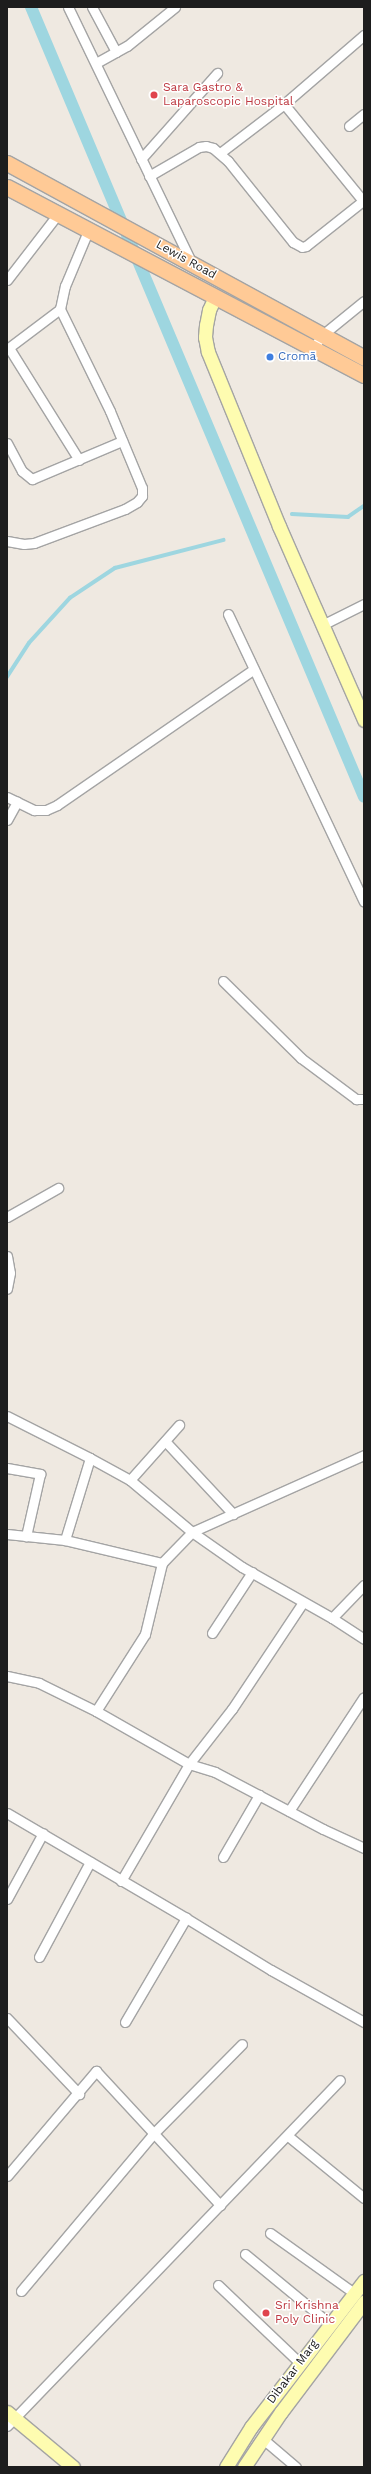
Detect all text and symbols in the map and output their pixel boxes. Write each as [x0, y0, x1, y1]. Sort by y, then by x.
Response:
place label: Sara Gastro & Laparoscopic Hospital [163, 81, 293, 109]
marker: Sara Gastro & Laparoscopic Hospital [148, 89, 160, 101]
street label: Lewis Road [153, 238, 219, 282]
place label: Cromā [278, 350, 316, 364]
marker: Cromā [265, 352, 275, 362]
place label: Sri Krishna Poly Clinic [275, 2299, 339, 2327]
marker: Sri Krishna Poly Clinic [260, 2307, 272, 2319]
street label: Dibakar Marg [264, 2337, 322, 2407]

